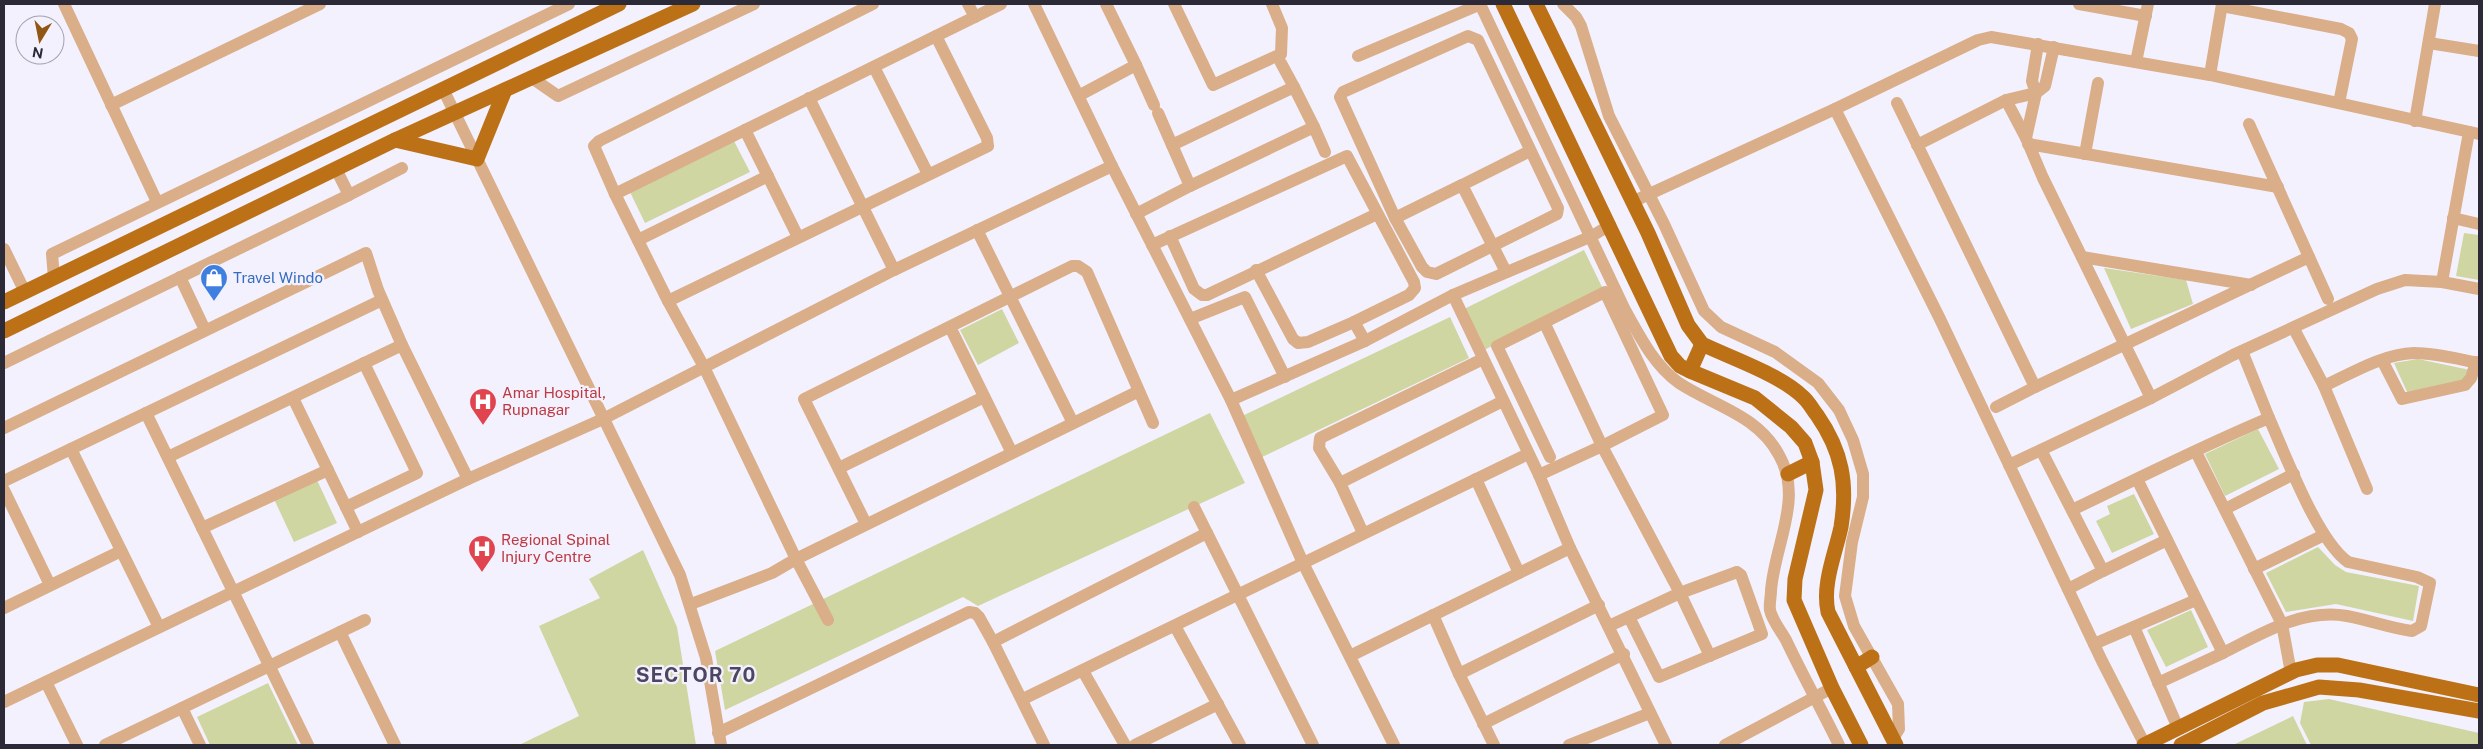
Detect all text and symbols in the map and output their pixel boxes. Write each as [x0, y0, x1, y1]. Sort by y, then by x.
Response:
north arrow [15, 15, 65, 65]
text: N [31, 44, 45, 62]
shop icon: Travel Windo [199, 263, 229, 302]
place label: Travel Windo [233, 269, 323, 286]
place label: Amar Hospital, Rupnagar [502, 384, 606, 418]
hospital icon: Amar Hospital, Rupnagar [468, 387, 498, 426]
place label: Regional Spinal Injury Centre [501, 531, 610, 565]
hospital icon: Regional Spinal Injury Centre [467, 534, 497, 573]
district label: SECTOR 70 [636, 663, 756, 687]

